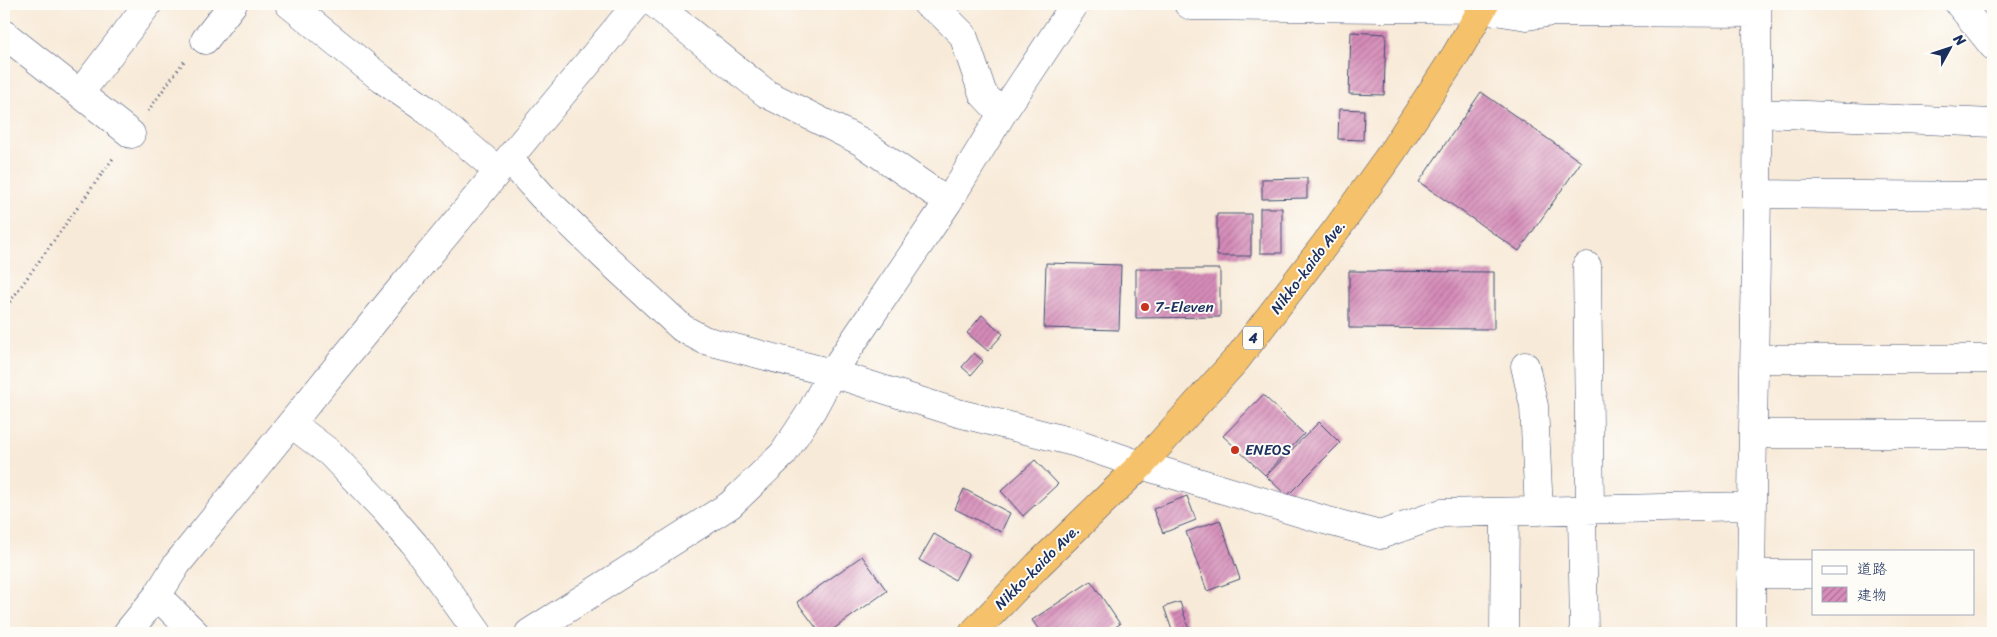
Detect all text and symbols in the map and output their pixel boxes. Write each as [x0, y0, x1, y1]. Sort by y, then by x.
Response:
north arrow [1924, 22, 1974, 72]
text: N [1946, 27, 1972, 52]
street label: Nikko-kaido Ave. [1264, 214, 1352, 320]
place label: 7-Eleven [1155, 294, 1214, 320]
marker: 7-Eleven [1139, 301, 1151, 313]
road number: 4 [1243, 326, 1263, 349]
place label: ENEOS [1245, 437, 1292, 463]
marker: ENEOS [1229, 444, 1241, 456]
street label: Nikko-kaido Ave. [988, 518, 1086, 616]
legend [1812, 550, 1974, 614]
text: 道路 [1857, 556, 1887, 582]
text: 建物 [1857, 582, 1887, 608]

